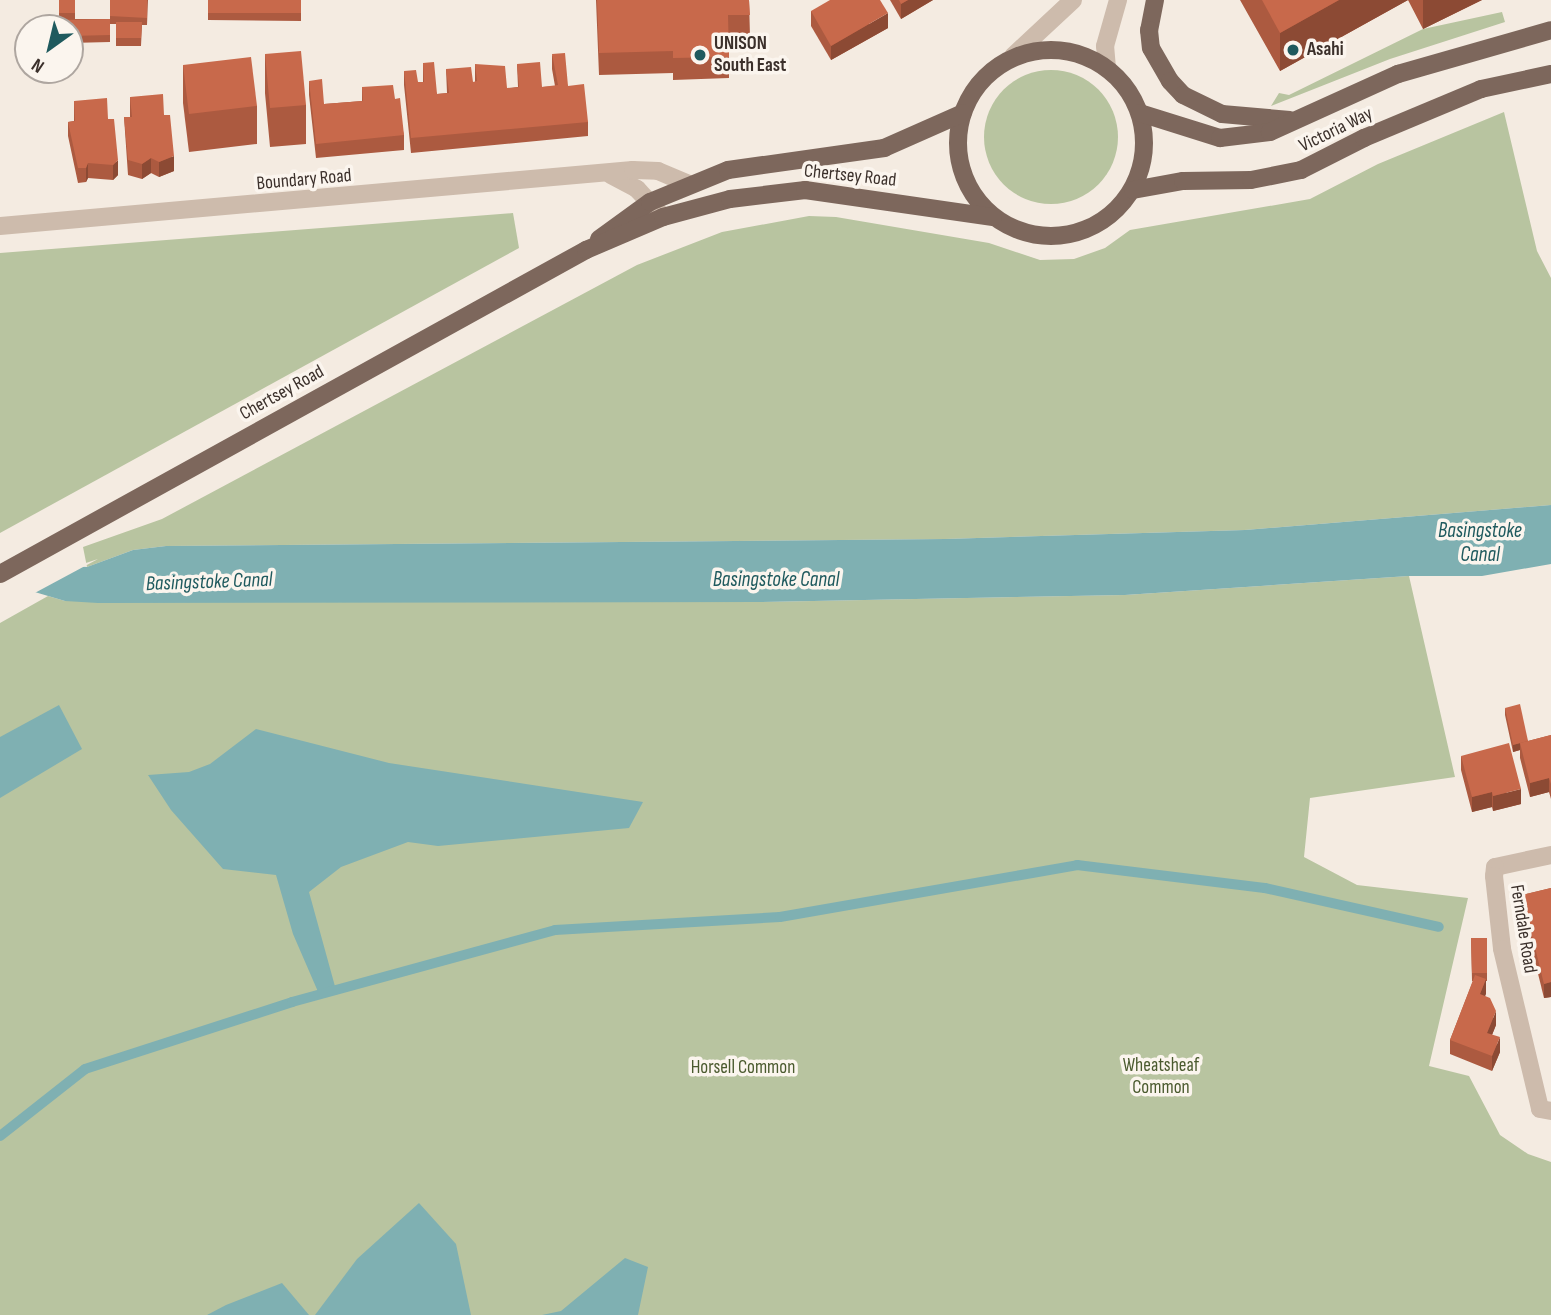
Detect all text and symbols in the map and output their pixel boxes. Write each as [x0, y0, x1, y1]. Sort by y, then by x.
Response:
north arrow [14, 14, 84, 84]
place label: UNISON South East [714, 33, 786, 77]
place label: Asahi [1307, 39, 1344, 61]
marker: Asahi [1285, 42, 1301, 58]
marker: UNISON South East [692, 47, 708, 63]
text: N [27, 53, 49, 78]
street label: Victoria Way [1296, 102, 1376, 158]
street label: Chertsey Road [803, 160, 897, 192]
street label: Boundary Road [256, 164, 352, 196]
street label: Chertsey Road [236, 361, 328, 425]
water label: Basingstoke Canal [1438, 518, 1522, 568]
water label: Basingstoke Canal [145, 567, 273, 597]
water label: Basingstoke Canal [713, 567, 839, 593]
street label: Ferndale Road [1505, 883, 1541, 975]
park label: Wheatsheaf Common [1123, 1055, 1199, 1099]
park label: Horsell Common [691, 1057, 795, 1079]

